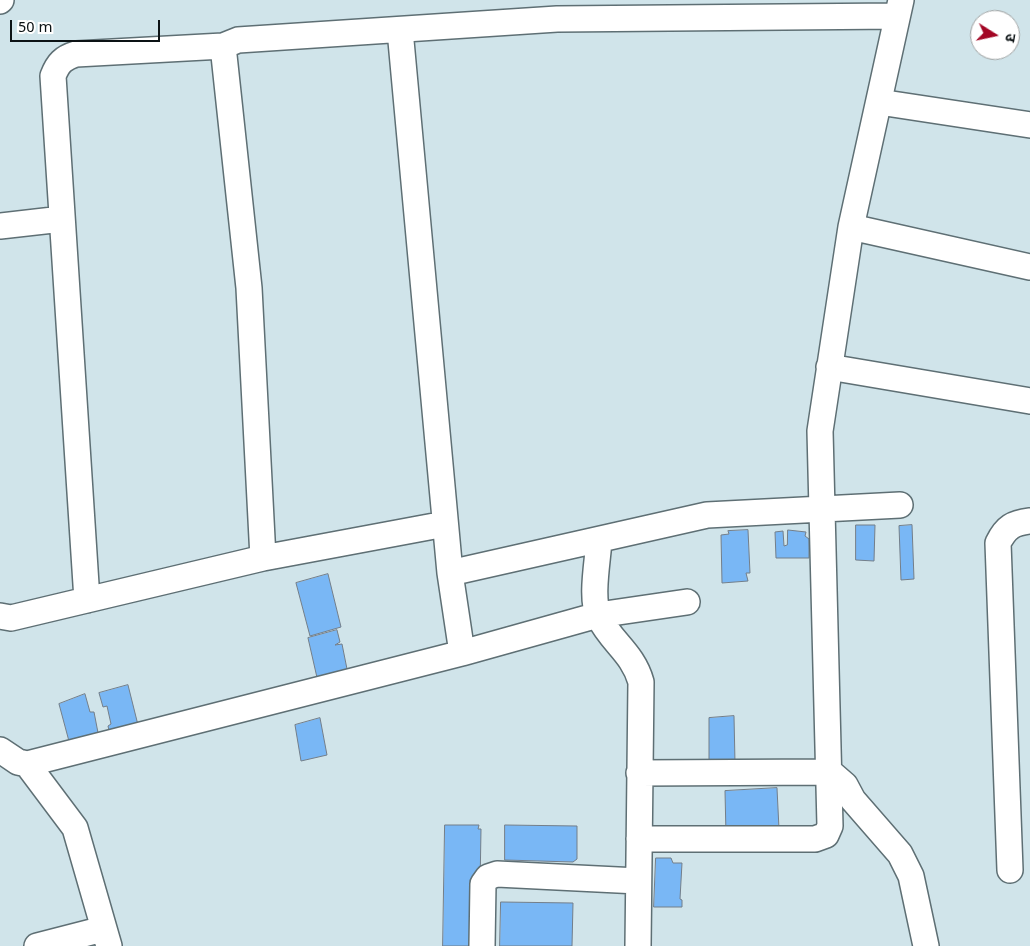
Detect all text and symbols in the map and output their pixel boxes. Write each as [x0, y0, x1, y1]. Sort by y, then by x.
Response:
scale bar [12, 10, 162, 42]
north arrow [970, 10, 1020, 60]
text: 50 m [18, 19, 52, 38]
text: उ [999, 32, 1019, 43]

